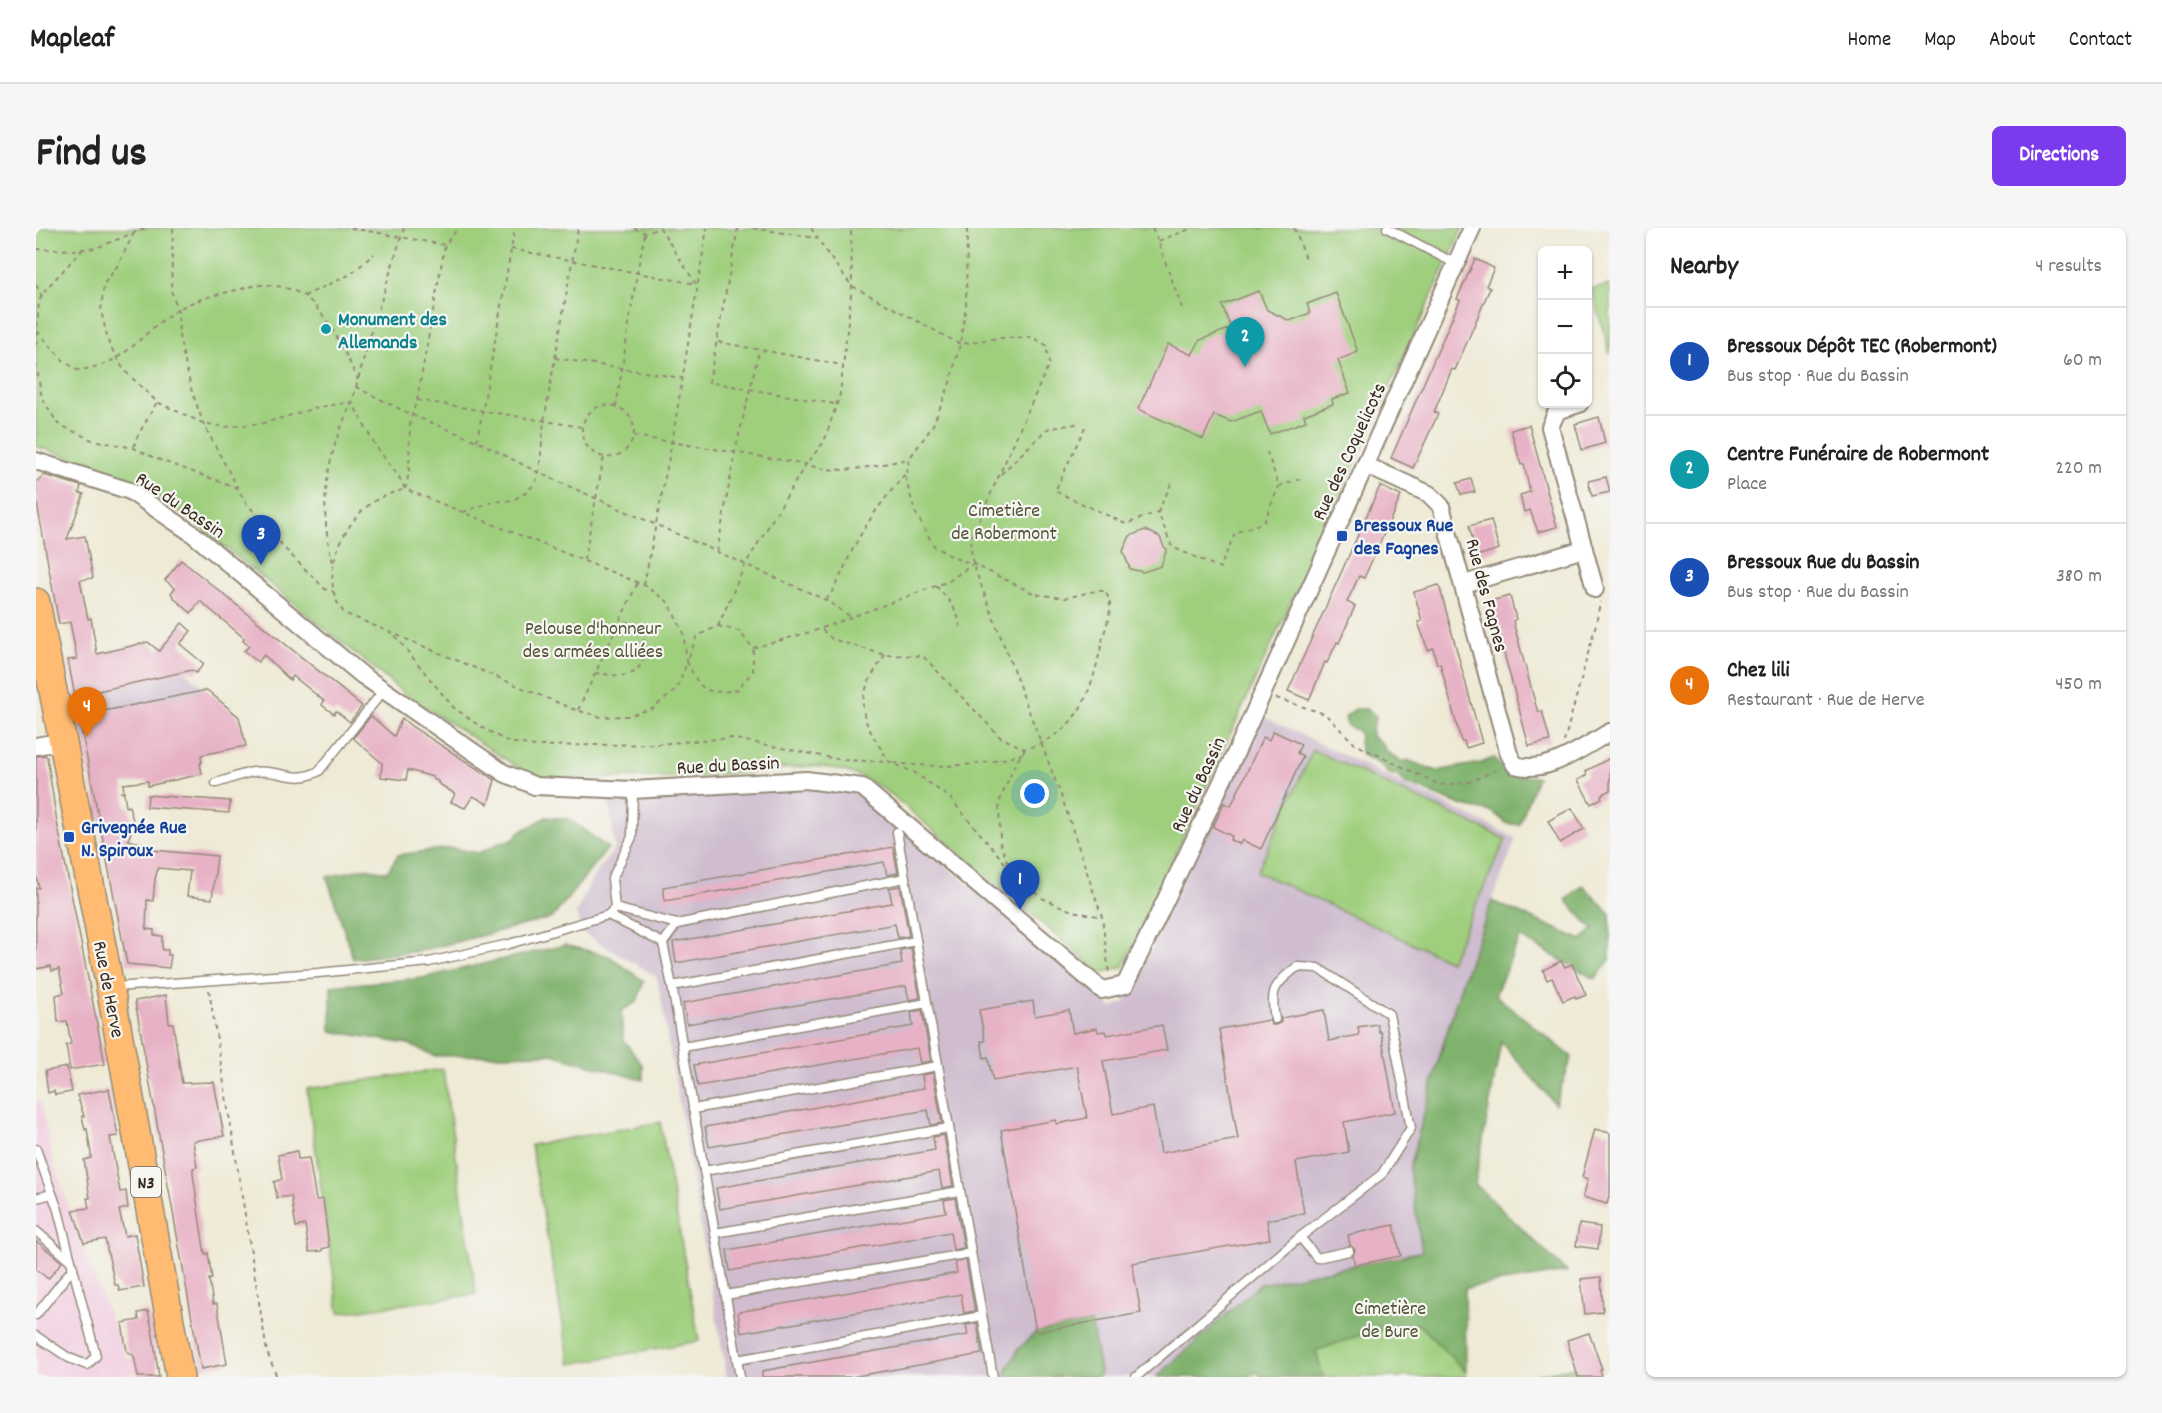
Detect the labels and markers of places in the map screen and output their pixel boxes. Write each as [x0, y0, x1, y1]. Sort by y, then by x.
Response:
place label: Monument des Allemands [338, 307, 447, 358]
pin: 2 [1226, 318, 1264, 367]
marker: Monument des Allemands [319, 322, 333, 336]
place label: Bressoux Rue des Fagnes [1354, 513, 1453, 564]
pin: 3 [242, 516, 280, 565]
marker: Bressoux Rue des Fagnes [1335, 529, 1349, 543]
pin: 4 [68, 688, 106, 737]
place label: Grivegnée Rue N. Spiroux [81, 815, 187, 866]
marker: Grivegnée Rue N. Spiroux [62, 830, 76, 844]
pin: 1 [1000, 860, 1040, 910]

